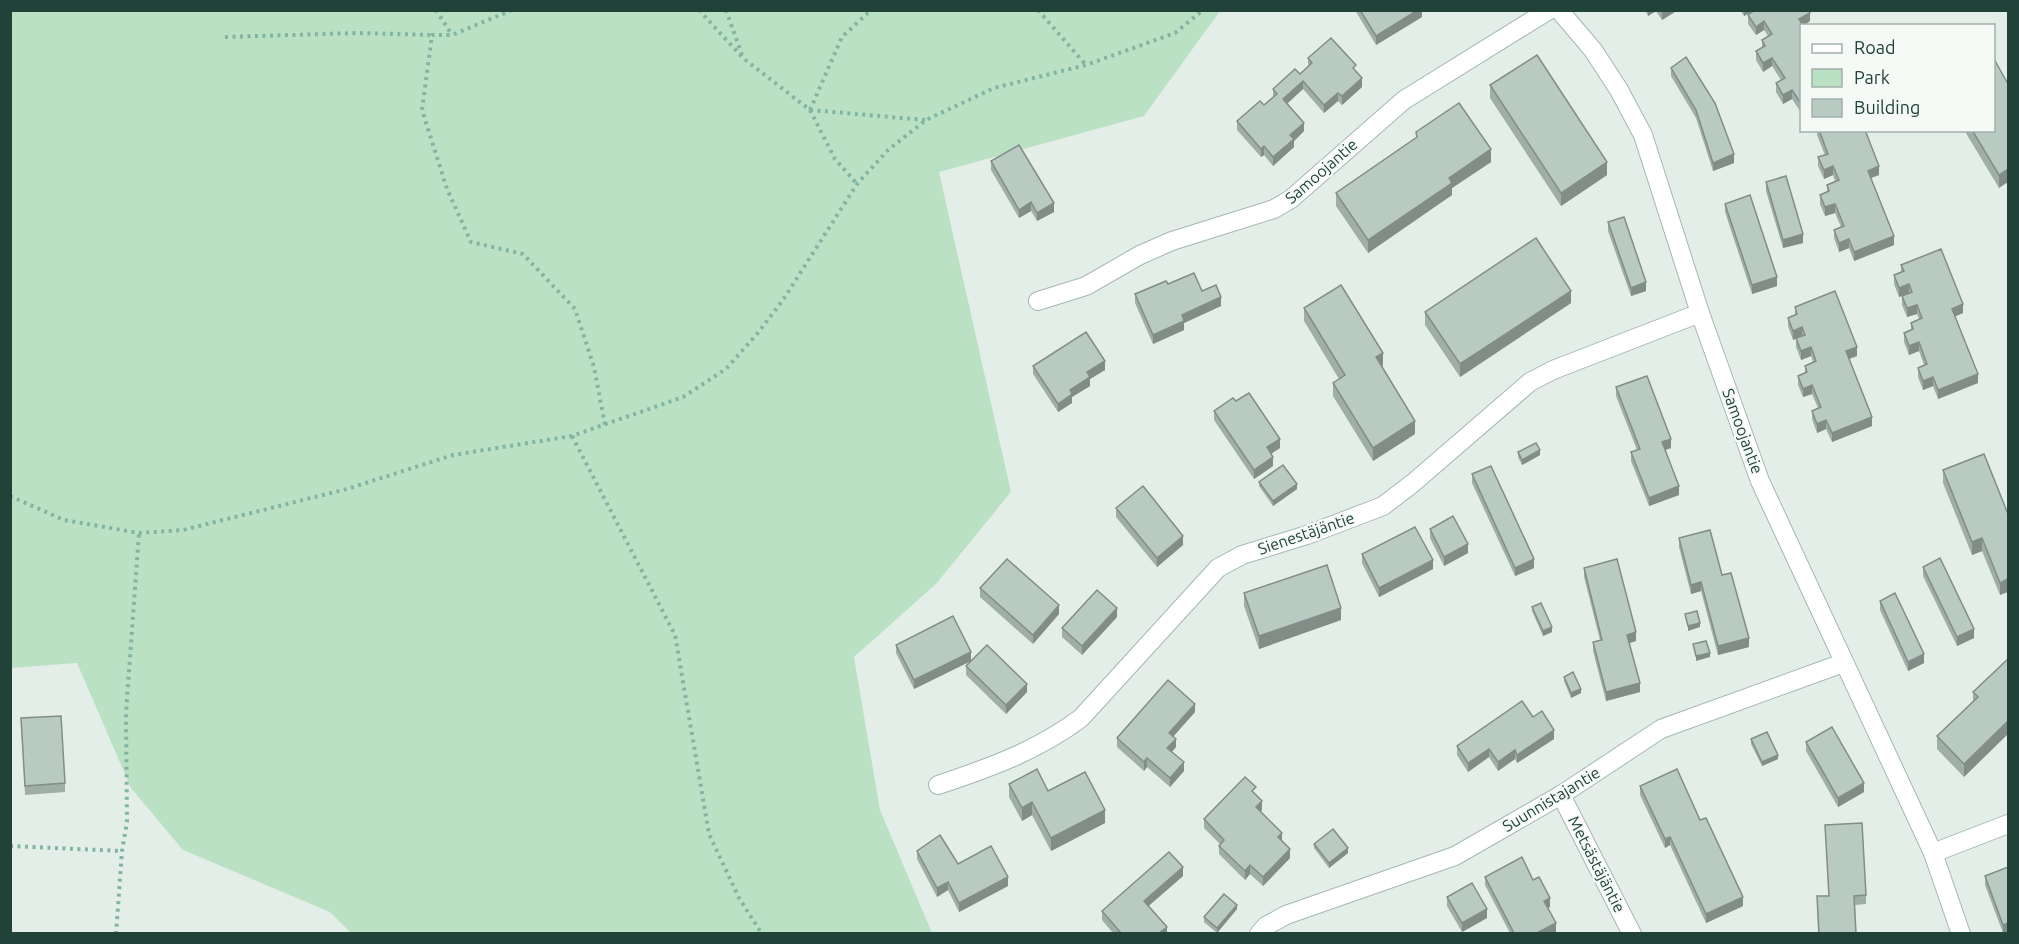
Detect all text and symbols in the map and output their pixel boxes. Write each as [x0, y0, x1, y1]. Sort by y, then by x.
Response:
legend [1800, 24, 1995, 132]
text: Road [1854, 37, 1896, 57]
text: Park [1854, 67, 1890, 87]
text: Building [1854, 97, 1920, 117]
street label: Samoojantie [1281, 135, 1361, 207]
street label: Samoojantie [1719, 386, 1767, 476]
street label: Sienestäjäntie [1255, 508, 1357, 558]
street label: Suunnistajantie [1499, 763, 1603, 835]
street label: Metsästäjäntie [1565, 813, 1629, 915]

